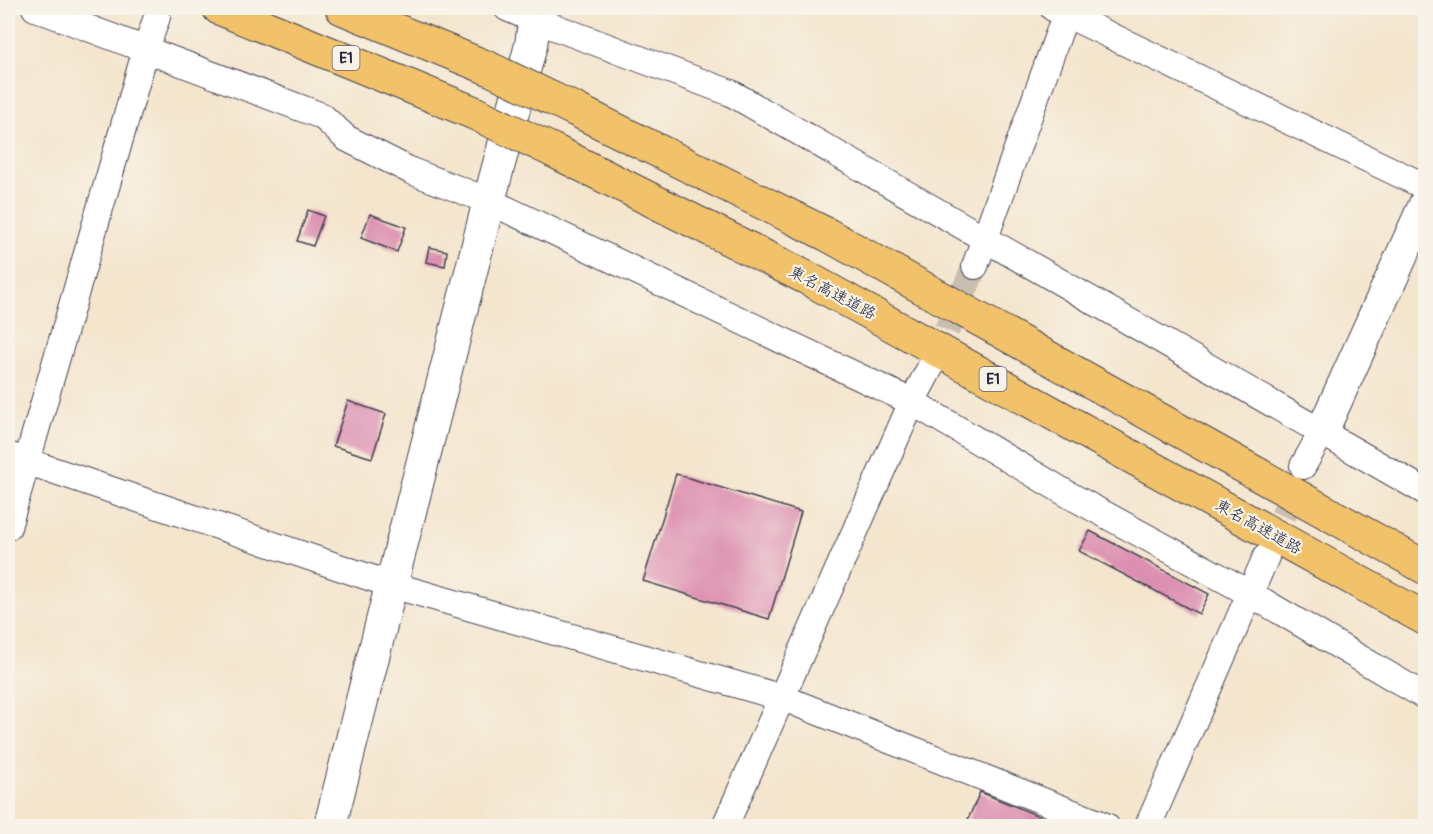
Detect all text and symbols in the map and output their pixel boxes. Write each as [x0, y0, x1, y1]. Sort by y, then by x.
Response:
road number: E1 [332, 46, 360, 70]
street label: 東名高速道路 [785, 262, 880, 324]
road number: E1 [980, 367, 1006, 391]
street label: 東名高速道路 [1212, 495, 1305, 559]

